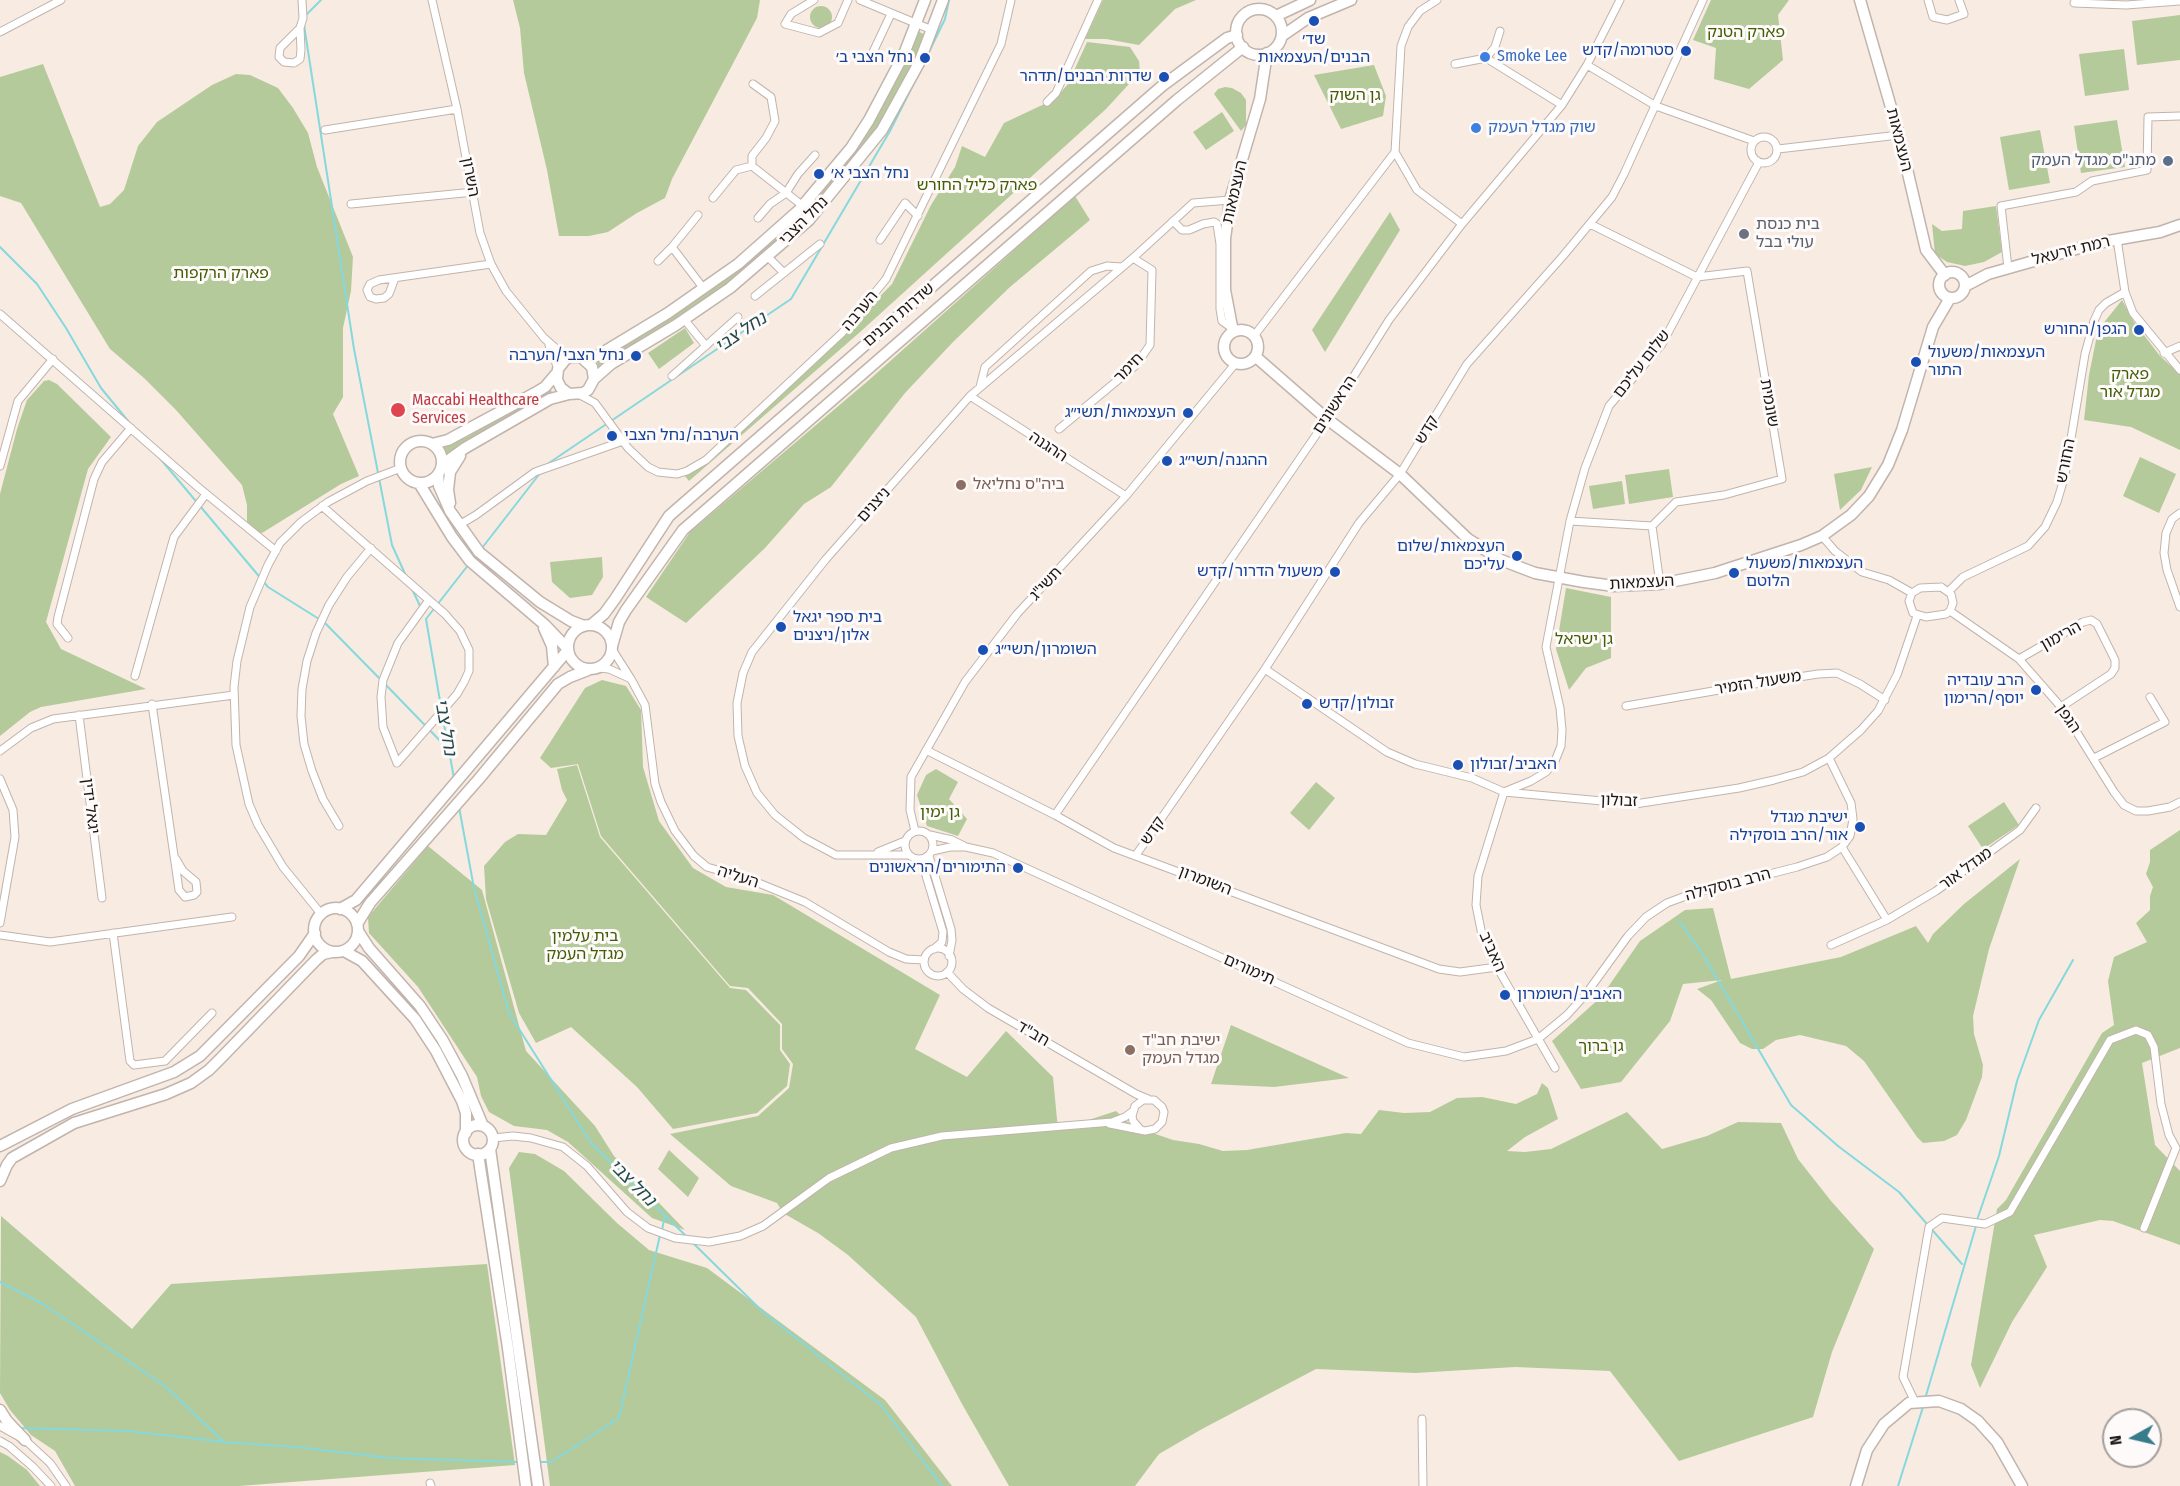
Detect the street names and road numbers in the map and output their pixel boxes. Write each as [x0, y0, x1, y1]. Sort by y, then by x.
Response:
street label: העצמאות [1882, 106, 1916, 174]
street label: השרון [457, 156, 483, 198]
street label: העצמאות [1218, 158, 1252, 226]
street label: נחל הצבי [776, 193, 832, 249]
street label: רמת יזרעאל [2030, 232, 2112, 270]
street label: שדרות הבנים [860, 279, 938, 351]
street label: הערבה [838, 287, 882, 335]
street label: שלום עליכם [1609, 326, 1675, 402]
street label: חימר [1110, 349, 1148, 387]
street label: הראשונים [1309, 372, 1361, 438]
street label: שונמית [1755, 377, 1783, 429]
street label: קדש [1411, 412, 1443, 448]
street label: ההגנה [1025, 427, 1071, 467]
street label: החורש [2052, 437, 2080, 485]
street label: ניצנים [853, 484, 895, 526]
street label: תשי"ג [1026, 563, 1066, 605]
street label: העצמאות [1609, 572, 1675, 594]
street label: הרימון [2037, 617, 2085, 655]
street label: משעול הזמיר [1713, 667, 1803, 699]
street label: הגפן [2052, 701, 2084, 737]
street label: יגאל ידין [77, 777, 103, 835]
street label: זבולון [1600, 791, 1638, 811]
street label: קדש [1136, 813, 1170, 849]
street label: מגדל אור [1936, 843, 1996, 895]
street label: העליה [715, 861, 761, 893]
street label: השומרון [1176, 862, 1234, 900]
street label: הרב בוסקילה [1683, 864, 1773, 906]
street label: האביב [1475, 929, 1509, 975]
street label: תימורים [1220, 950, 1278, 990]
street label: חב"ד [1013, 1017, 1053, 1051]

